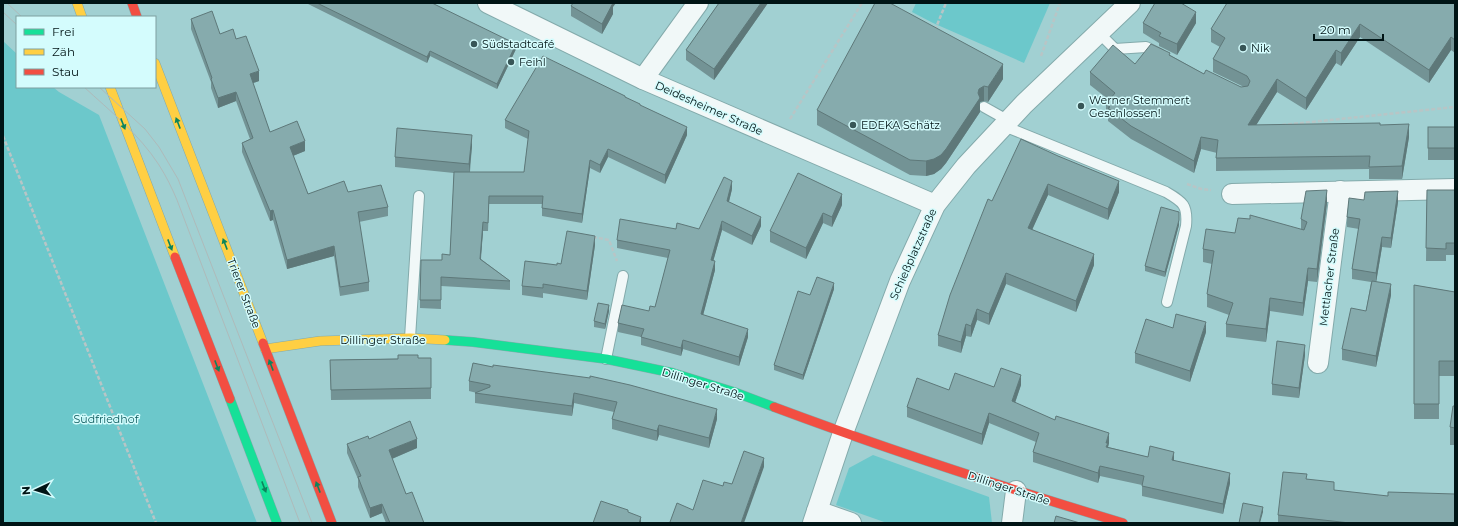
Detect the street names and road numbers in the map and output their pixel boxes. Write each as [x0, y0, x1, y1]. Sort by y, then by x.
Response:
street label: Deidesheimer Straße [653, 78, 765, 138]
street label: Schießplatzstraße [887, 206, 940, 302]
street label: Mettlacher Straße [1316, 227, 1342, 327]
street label: Trierer Straße [224, 256, 264, 330]
street label: Dillinger Straße [340, 333, 426, 347]
street label: Dillinger Straße [660, 365, 746, 403]
street label: Dillinger Straße [966, 468, 1052, 508]

